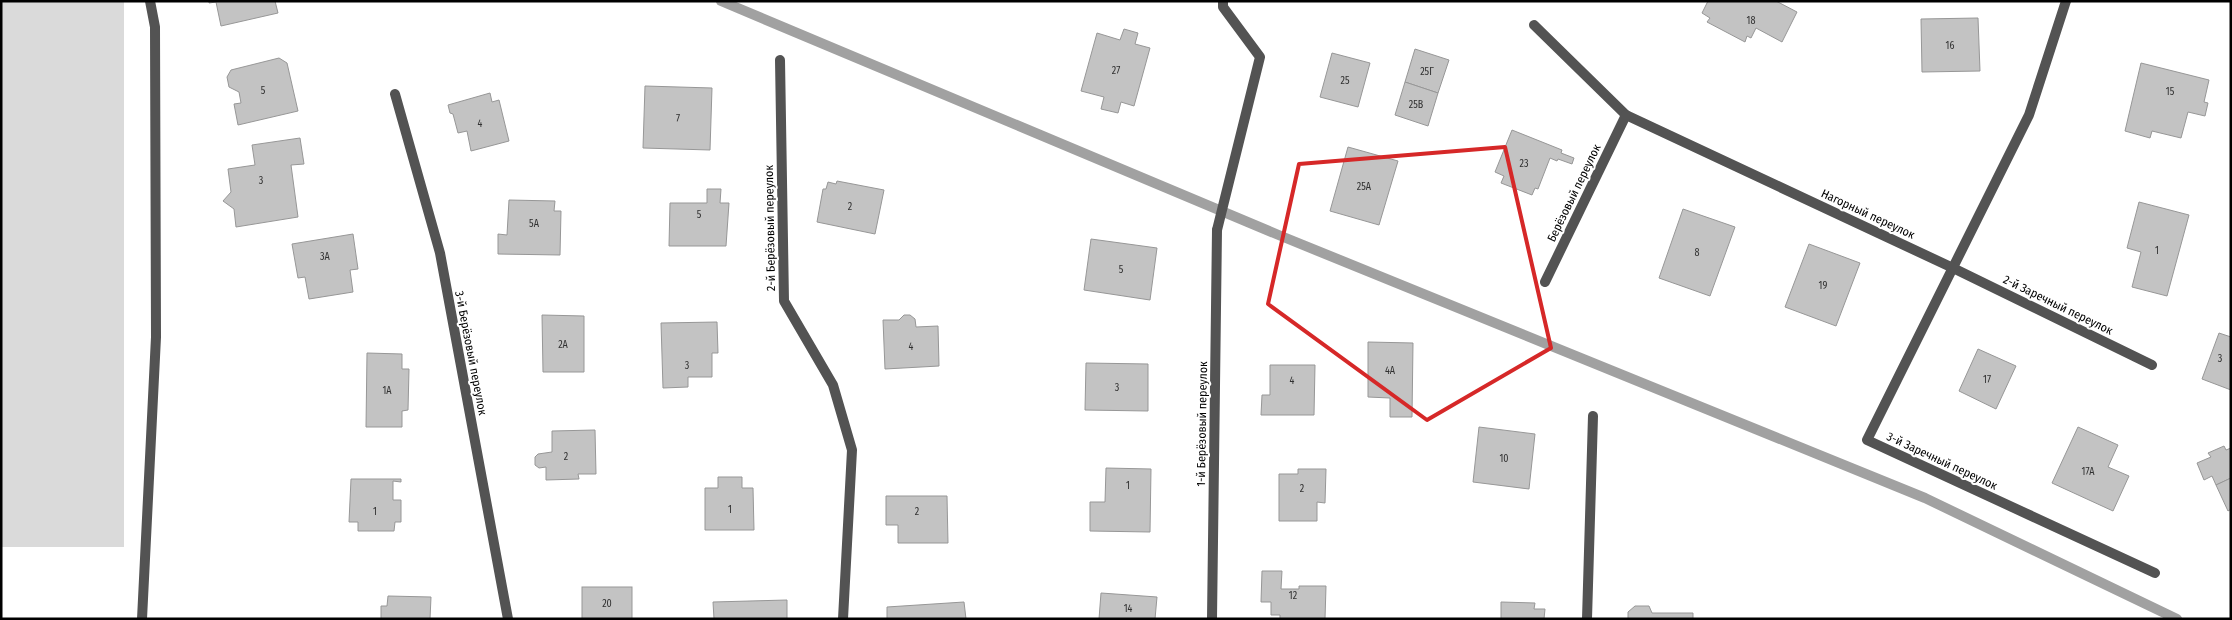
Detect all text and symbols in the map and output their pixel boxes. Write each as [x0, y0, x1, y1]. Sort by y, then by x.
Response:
house number: 18 [1747, 15, 1755, 27]
house number: 16 [1946, 40, 1954, 52]
house number: 27 [1112, 65, 1120, 77]
house number: 25Г [1420, 66, 1434, 78]
house number: 25 [1341, 75, 1350, 87]
house number: 5 [261, 85, 266, 97]
house number: 15 [2166, 86, 2175, 98]
house number: 25В [1409, 99, 1424, 111]
house number: 7 [676, 113, 680, 125]
house number: 4 [478, 118, 483, 130]
street label: Берёзовый переулок [1544, 142, 1604, 244]
house number: 23 [1520, 158, 1529, 170]
street label: 2-й Берёзовый переулок [762, 165, 778, 291]
house number: 3 [259, 175, 264, 187]
house number: 25А [1357, 181, 1372, 193]
street label: Нагорный переулок [1819, 186, 1917, 242]
house number: 2 [848, 201, 853, 213]
house number: 5 [697, 209, 702, 221]
house number: 5А [529, 218, 540, 230]
house number: 1 [2155, 245, 2159, 257]
house number: 8 [1695, 247, 1700, 259]
house number: 3А [320, 251, 331, 263]
house number: 5 [1119, 264, 1124, 276]
street label: 2-й Заречный переулок [2001, 272, 2115, 338]
house number: 19 [1819, 280, 1828, 292]
street label: 3-й Берёзовый переулок [452, 290, 490, 417]
house number: 2А [558, 339, 569, 351]
house number: 4 [909, 341, 914, 353]
house number: 3 [2218, 353, 2223, 365]
house number: 3 [685, 360, 690, 372]
street label: 1-й Берёзовый переулок [1194, 361, 1210, 487]
house number: 4А [1385, 365, 1396, 377]
house number: 17 [1983, 374, 1991, 386]
house number: 4 [1290, 375, 1295, 387]
house number: 3 [1115, 382, 1120, 394]
house number: 1А [382, 385, 392, 397]
street label: 3-й Заречный переулок [1884, 429, 2000, 493]
house number: 2 [564, 451, 569, 463]
house number: 10 [1499, 453, 1509, 465]
house number: 17А [2082, 466, 2095, 478]
house number: 1 [1126, 480, 1130, 492]
house number: 2 [1300, 483, 1305, 495]
house number: 1 [728, 504, 732, 516]
house number: 1 [373, 506, 377, 518]
house number: 2 [915, 506, 920, 518]
house number: 12 [1289, 590, 1298, 602]
house number: 20 [602, 598, 612, 610]
house number: 14 [1124, 603, 1133, 615]

